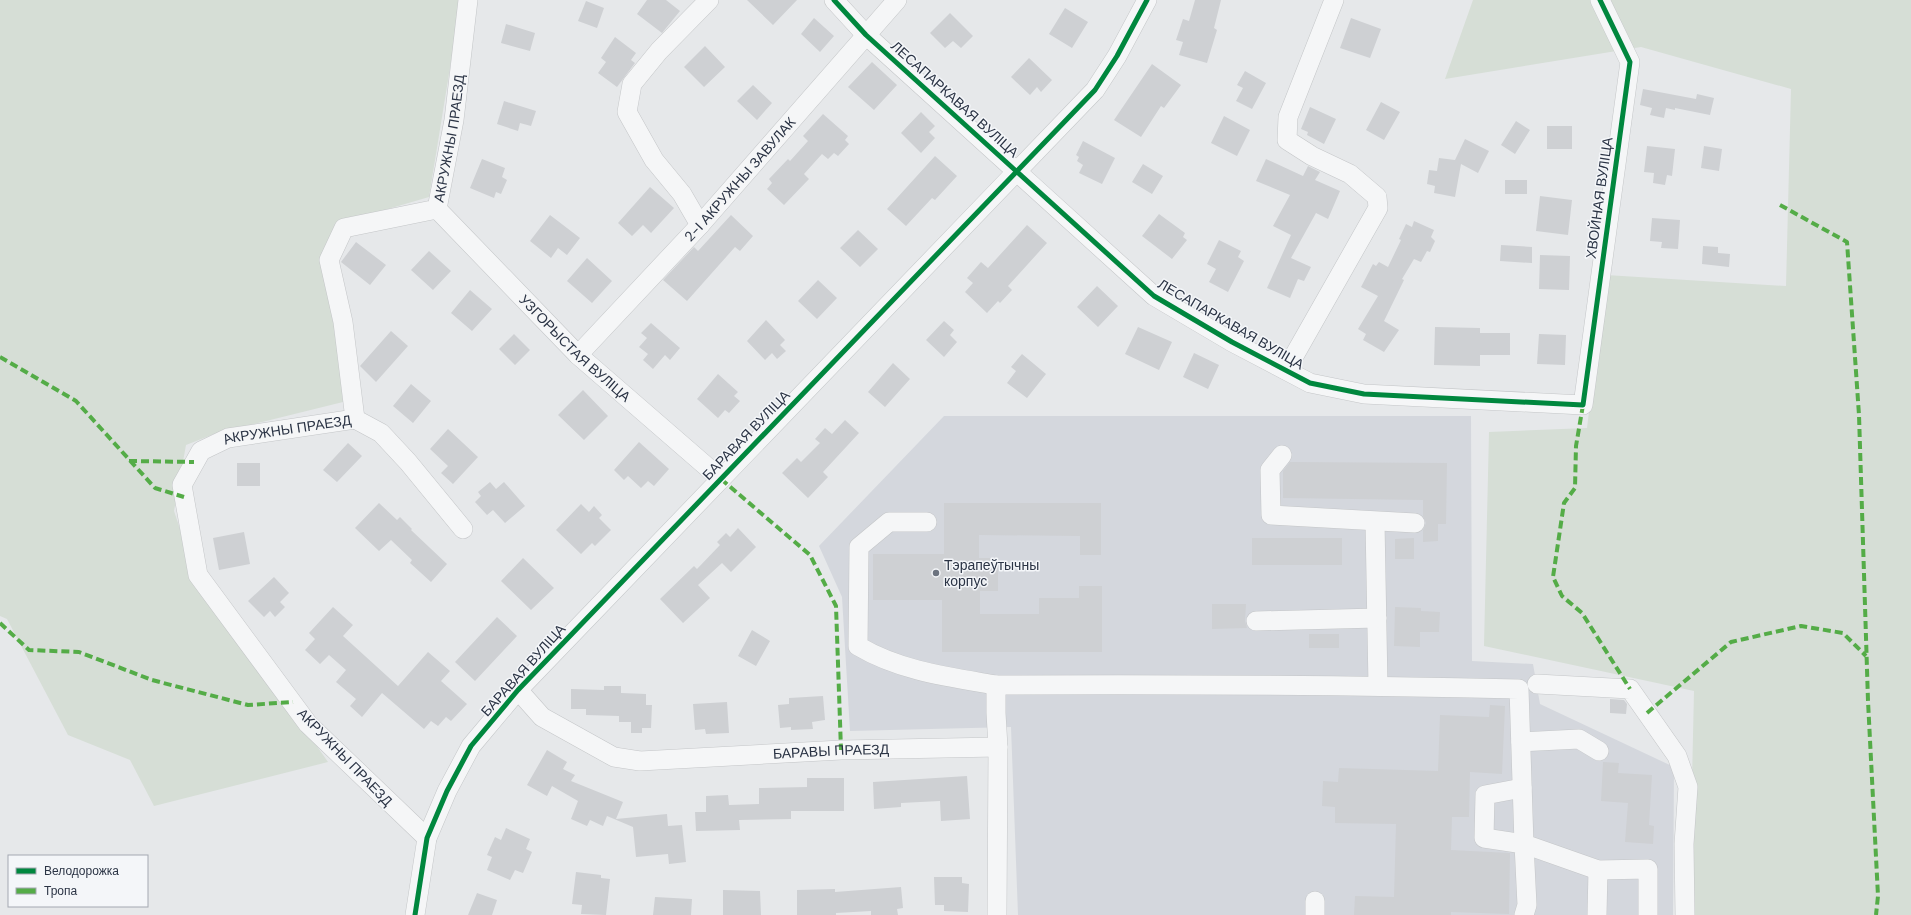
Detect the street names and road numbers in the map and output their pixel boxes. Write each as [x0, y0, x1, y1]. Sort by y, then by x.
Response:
street label: ЛЕСАПАРКАВАЯ ВУЛІЦА [887, 37, 1023, 162]
street label: АКРУЖНЫ ПРАЕЗД [429, 73, 468, 204]
street label: 2-І АКРУЖНЫ ЗАВУЛАК [680, 113, 800, 245]
street label: ХВОЙНАЯ ВУЛІЦА [1582, 135, 1617, 260]
street label: ЛЕСАПАРКАВАЯ ВУЛІЦА [1155, 275, 1308, 374]
street label: УЗГОРЫСТАЯ ВУЛІЦА [515, 291, 635, 406]
street label: БАРАВАЯ ВУЛІЦА [699, 386, 794, 484]
street label: АКРУЖНЫ ПРАЕЗД [220, 411, 353, 448]
street label: БАРАВАЯ ВУЛІЦА [477, 620, 570, 720]
street label: АКРУЖНЫ ПРАЕЗД [294, 704, 397, 810]
street label: БАРАВЫ ПРАЕЗД [772, 740, 890, 763]

